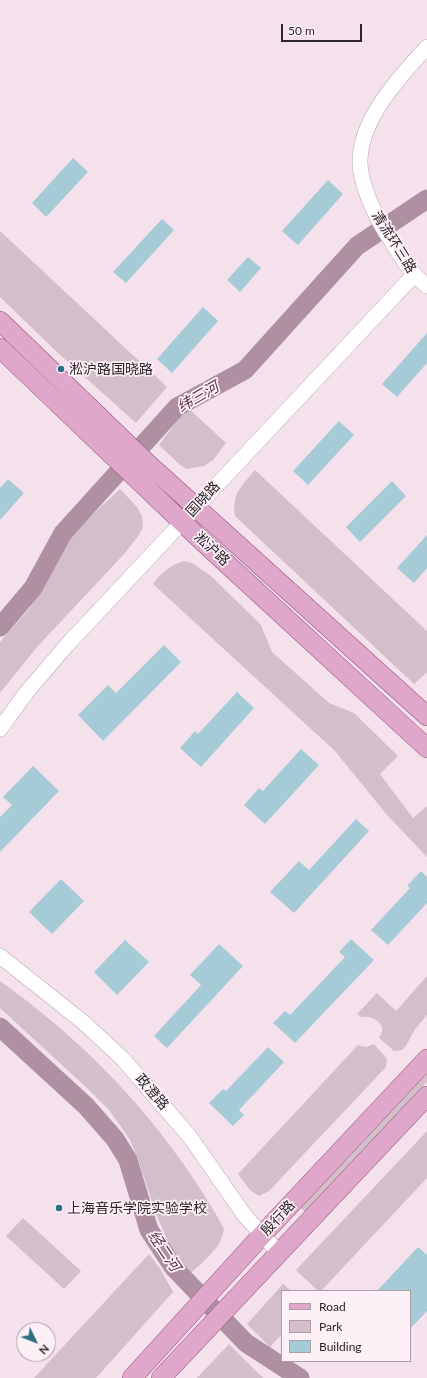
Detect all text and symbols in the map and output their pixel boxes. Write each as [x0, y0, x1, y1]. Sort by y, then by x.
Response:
scale bar [283, 16, 364, 42]
text: 50 m [288, 23, 315, 38]
street label: 清流环三路 [368, 208, 420, 276]
place label: 淞沪路国晓路 [69, 361, 153, 377]
marker: 淞沪路国晓路 [56, 364, 66, 374]
water label: 纬三河 [174, 378, 222, 416]
street label: 国晓路 [183, 478, 223, 520]
street label: 淞沪路 [191, 529, 233, 569]
street label: 政澄路 [132, 1071, 172, 1113]
street label: 殷行路 [258, 1197, 298, 1239]
place label: 上海音乐学院实验学校 [67, 1200, 207, 1216]
marker: 上海音乐学院实验学校 [54, 1203, 64, 1213]
water label: 经二河 [144, 1227, 184, 1275]
legend [281, 1290, 411, 1362]
text: Road [319, 1299, 346, 1314]
text: Park [319, 1319, 342, 1334]
north arrow [16, 1322, 56, 1362]
text: Building [319, 1339, 362, 1354]
text: N [37, 1342, 52, 1357]

